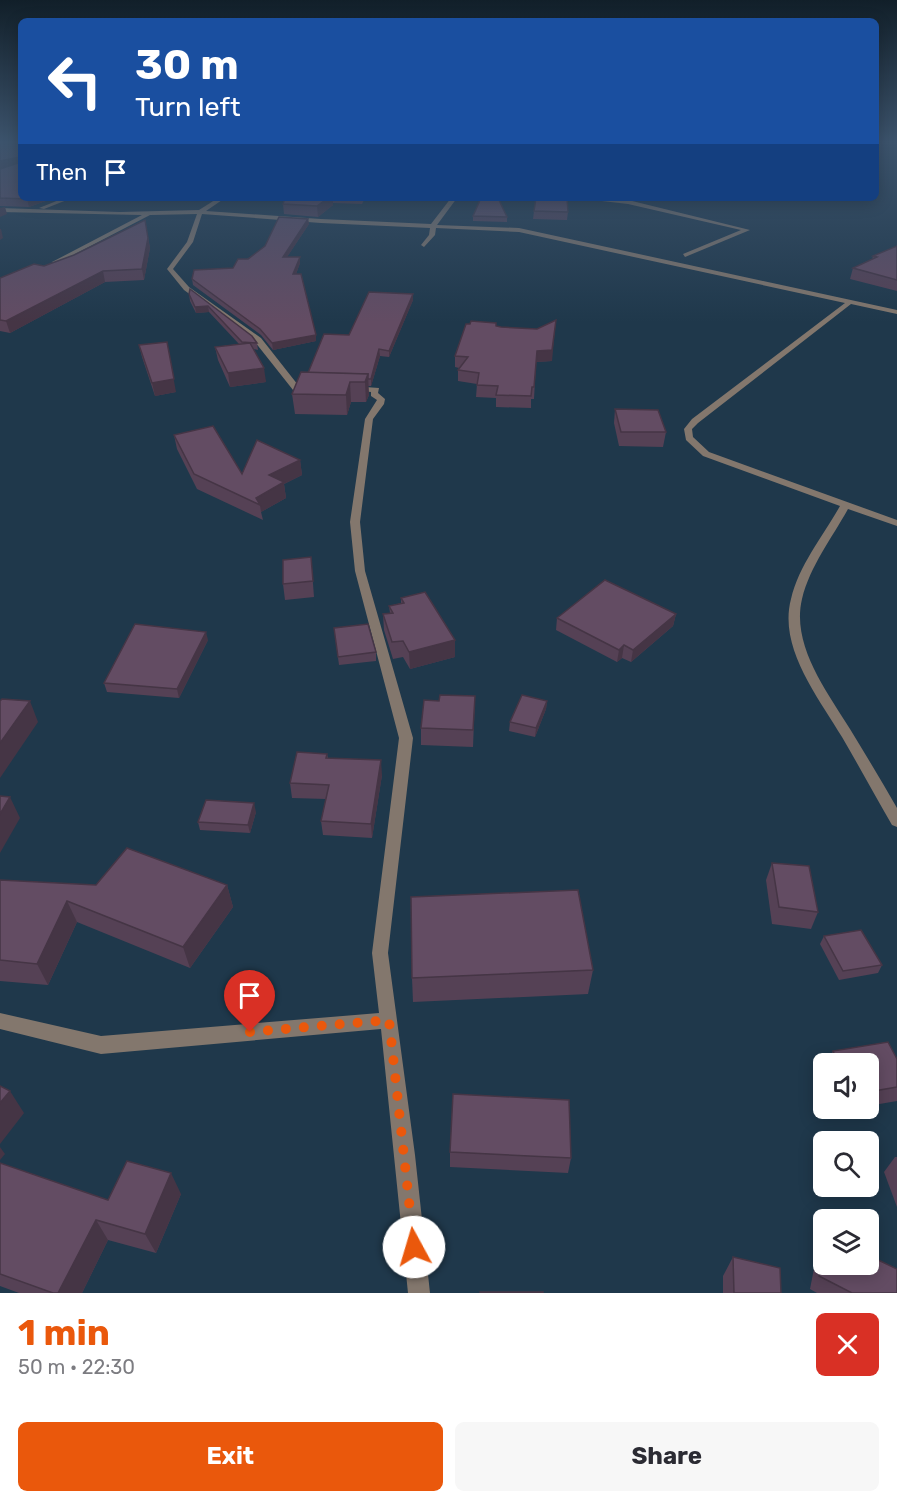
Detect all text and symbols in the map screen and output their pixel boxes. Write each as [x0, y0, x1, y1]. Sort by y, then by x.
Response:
text: 30 m [135, 40, 239, 90]
icon: left [36, 42, 114, 120]
text: Turn left [135, 91, 240, 123]
icon: arrive [99, 156, 132, 189]
text: Then [36, 159, 87, 186]
pin [224, 970, 275, 1032]
icon: arrive [233, 979, 266, 1012]
map controls [813, 1053, 879, 1275]
button: sound [813, 1053, 879, 1119]
button: search [813, 1131, 879, 1197]
button: layers [813, 1209, 879, 1275]
position arrow [382, 1215, 446, 1279]
text: 1 min [18, 1311, 110, 1354]
button: close [816, 1313, 879, 1376]
text: 50 m · 22:30 [18, 1355, 135, 1379]
button: Exit [18, 1422, 443, 1491]
button: Share [455, 1422, 879, 1491]

